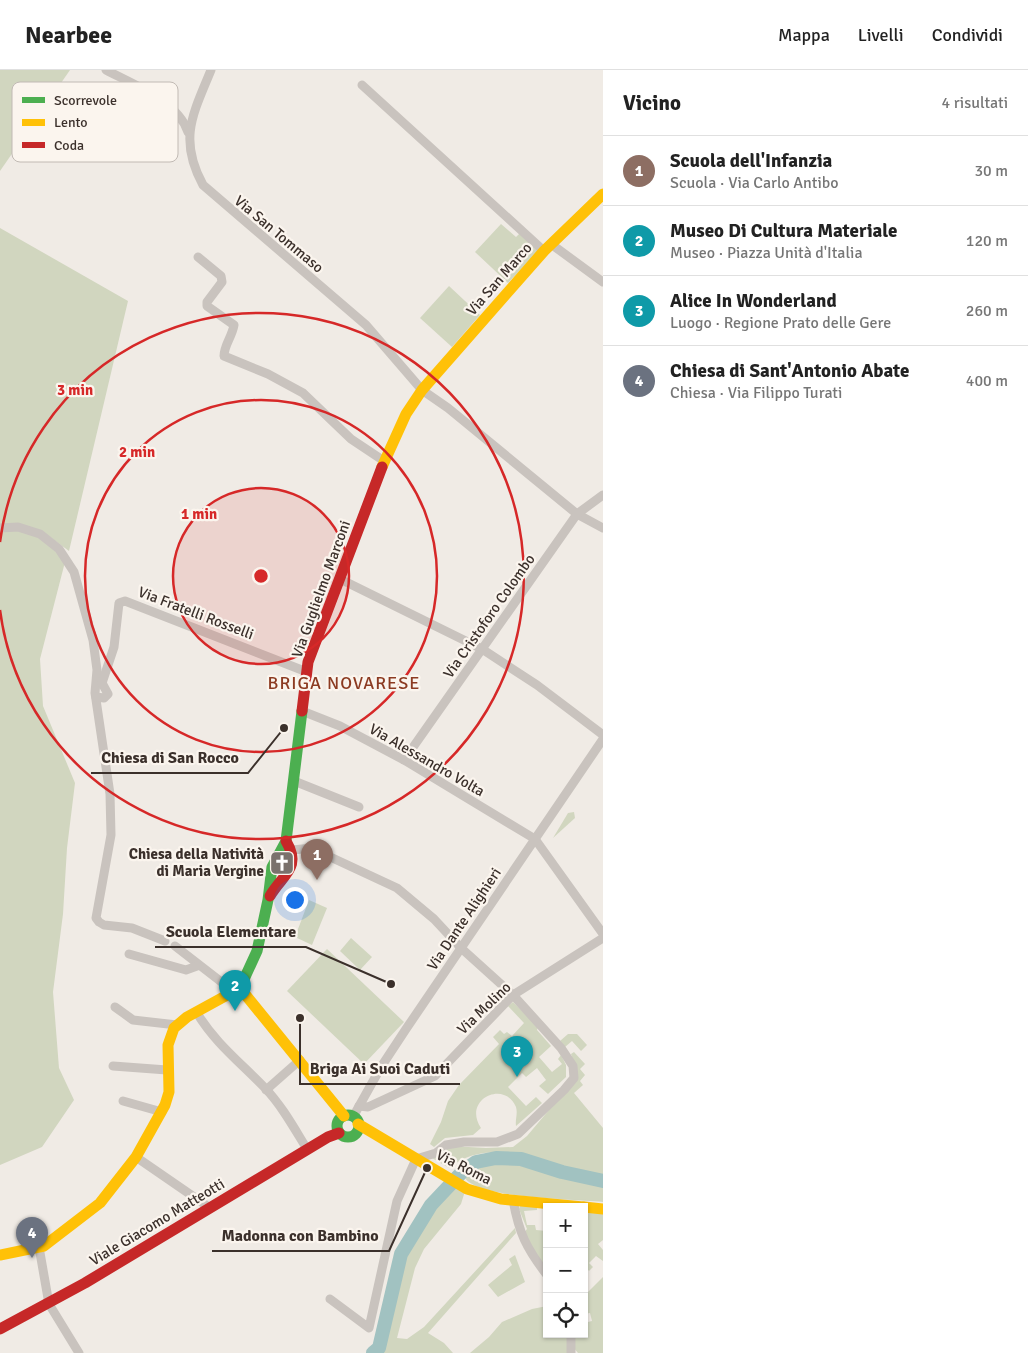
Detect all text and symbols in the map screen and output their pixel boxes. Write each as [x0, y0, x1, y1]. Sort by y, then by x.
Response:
text: Nearbee [25, 20, 112, 50]
text: Mappa [778, 24, 830, 46]
text: Livelli [858, 24, 904, 46]
text: Condividi [932, 24, 1003, 46]
legend [12, 82, 178, 162]
text: Vicino [623, 90, 681, 116]
text: Scorrevole [54, 92, 117, 109]
text: 4 risultati [942, 93, 1008, 113]
text: Lento [54, 114, 88, 131]
text: Coda [54, 137, 84, 154]
text: Scuola dell'Infanzia [670, 149, 832, 173]
text: 1 [635, 161, 643, 181]
text: 30 m [974, 161, 1008, 181]
text: Scuola · Via Carlo Antibo [670, 173, 839, 193]
street label: Via San Tommaso [231, 191, 327, 277]
text: Museo Di Cultura Materiale [670, 219, 898, 243]
text: 2 [635, 231, 643, 251]
text: 120 m [966, 231, 1008, 251]
street label: Via San Marco [462, 239, 536, 319]
text: Museo · Piazza Unità d'Italia [670, 243, 863, 263]
text: Alice In Wonderland [670, 289, 837, 313]
text: 3 [635, 301, 643, 321]
text: 260 m [966, 301, 1008, 321]
text: Luogo · Regione Prato delle Gere [670, 313, 891, 333]
text: Chiesa di Sant'Antonio Abate [670, 359, 909, 383]
text: 4 [635, 371, 643, 391]
text: 400 m [966, 371, 1008, 391]
text: 3 min [57, 381, 93, 399]
text: Chiesa · Via Filippo Turati [670, 383, 842, 403]
text: 2 min [119, 443, 155, 461]
text: 1 min [181, 505, 217, 523]
street label: Via Guglielmo Marconi [288, 518, 354, 660]
street label: Via Cristoforo Colombo [439, 550, 539, 682]
centre of rings [252, 567, 270, 585]
street label: Via Fratelli Rosselli [136, 583, 256, 643]
district label: BRIGA NOVARESE [268, 672, 421, 694]
street label: Via Alessandro Volta [366, 720, 488, 800]
callout: Chiesa di San Rocco [91, 742, 248, 773]
text: Chiesa di San Rocco [101, 748, 239, 768]
pin: 1 [301, 839, 333, 880]
place label: Chiesa della Natività di Maria Vergine [129, 845, 264, 880]
church icon: Chiesa della Natività di Maria Vergine [269, 850, 295, 876]
street label: Via Dante Alighieri [423, 864, 505, 974]
your location [282, 887, 308, 913]
callout: Scuola Elementare [155, 916, 306, 947]
text: Scuola Elementare [166, 922, 296, 942]
pin: 2 [219, 970, 251, 1011]
street label: Via Molino [453, 978, 515, 1038]
pin: 3 [501, 1036, 533, 1077]
callout: Briga Ai Suoi Caduti [300, 1053, 460, 1084]
text: Briga Ai Suoi Caduti [310, 1059, 450, 1079]
street label: Via Roma [433, 1145, 495, 1189]
street label: Viale Giacomo Matteotti [86, 1175, 228, 1269]
map controls [543, 1203, 588, 1338]
button: + [543, 1203, 588, 1248]
pin: 4 [16, 1217, 48, 1258]
callout: Madonna con Bambino [212, 1220, 389, 1251]
text: Madonna con Bambino [221, 1226, 379, 1246]
button: − [543, 1248, 588, 1293]
button: locate [543, 1293, 588, 1338]

